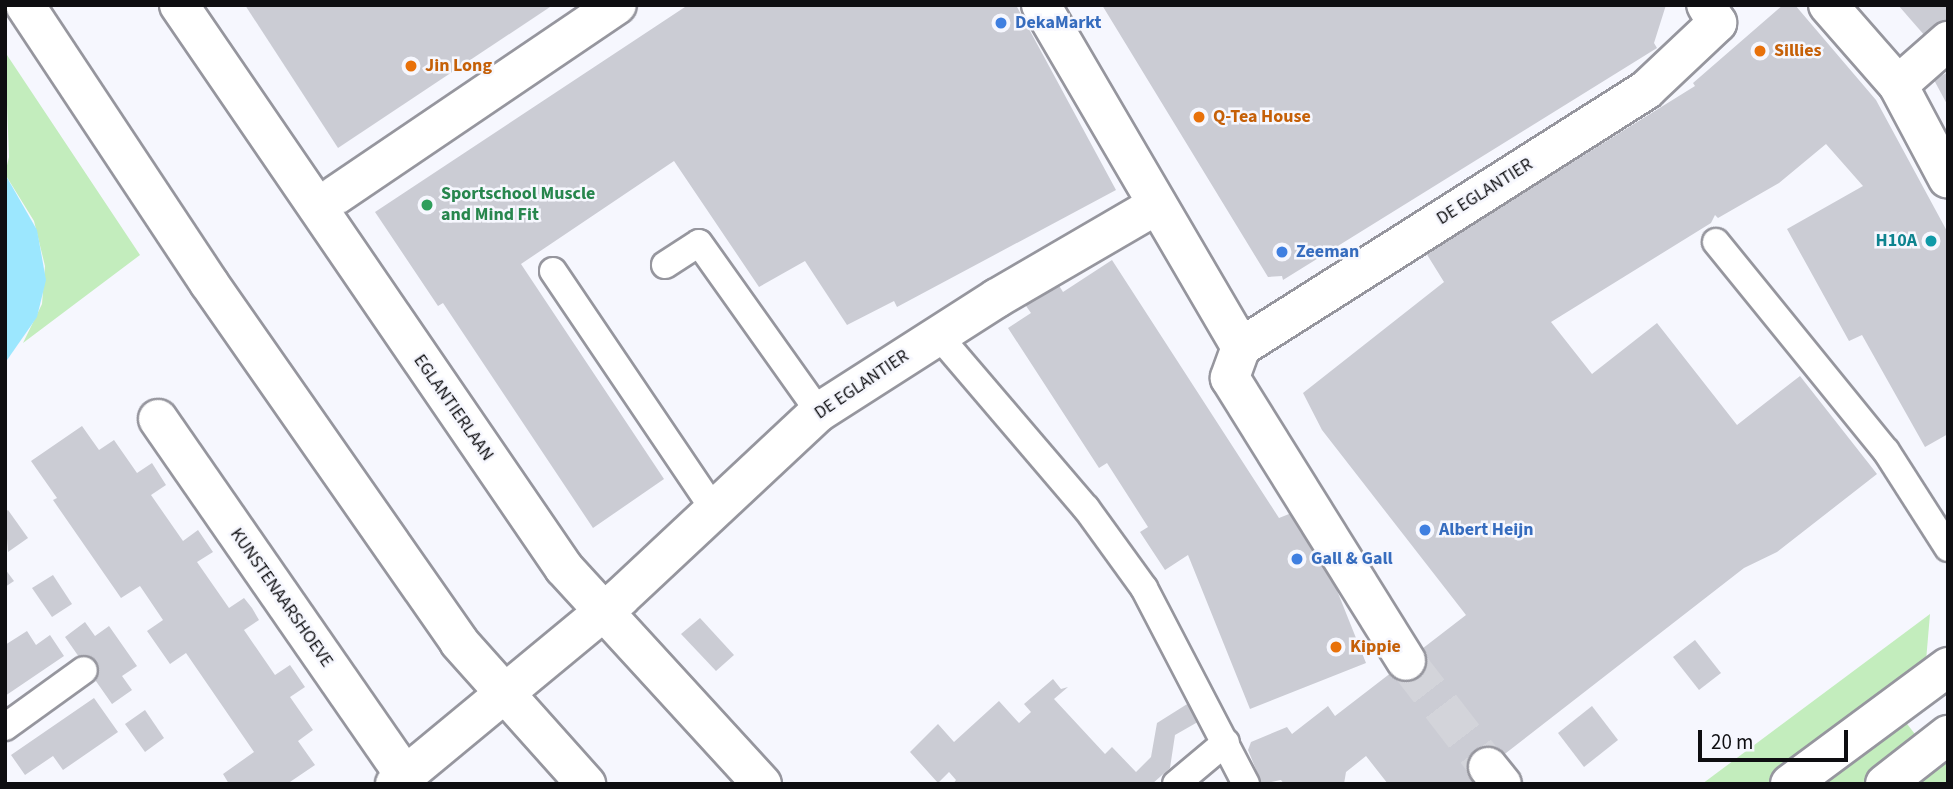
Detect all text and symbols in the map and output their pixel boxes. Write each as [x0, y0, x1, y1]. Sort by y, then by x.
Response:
place label: DekaMarkt [1015, 12, 1101, 34]
marker: DekaMarkt [993, 15, 1009, 31]
place label: Sillies [1774, 40, 1822, 62]
marker: Sillies [1752, 43, 1768, 59]
place label: Jin Long [425, 55, 492, 77]
marker: Jin Long [403, 58, 419, 74]
place label: Q-Tea House [1213, 106, 1311, 128]
marker: Q-Tea House [1191, 109, 1207, 125]
street label: DE EGLANTIER [1433, 154, 1537, 230]
place label: Sportschool Muscle and Mind Fit [441, 184, 595, 227]
marker: Sportschool Muscle and Mind Fit [419, 197, 435, 213]
place label: H10A [1876, 230, 1917, 252]
marker: H10A [1923, 233, 1939, 249]
place label: Zeeman [1296, 241, 1359, 263]
marker: Zeeman [1274, 244, 1290, 260]
street label: DE EGLANTIER [811, 346, 913, 424]
street label: EGLANTIERLAAN [408, 351, 498, 465]
place label: Albert Heijn [1439, 519, 1533, 541]
marker: Albert Heijn [1417, 522, 1433, 538]
street label: KUNSTENAARSHOEVE [225, 524, 337, 672]
place label: Gall & Gall [1311, 548, 1393, 570]
marker: Gall & Gall [1289, 551, 1305, 567]
place label: Kippie [1350, 636, 1401, 658]
marker: Kippie [1328, 639, 1344, 655]
scale bar [1701, 716, 1852, 760]
text: 20 m [1711, 727, 1753, 757]

